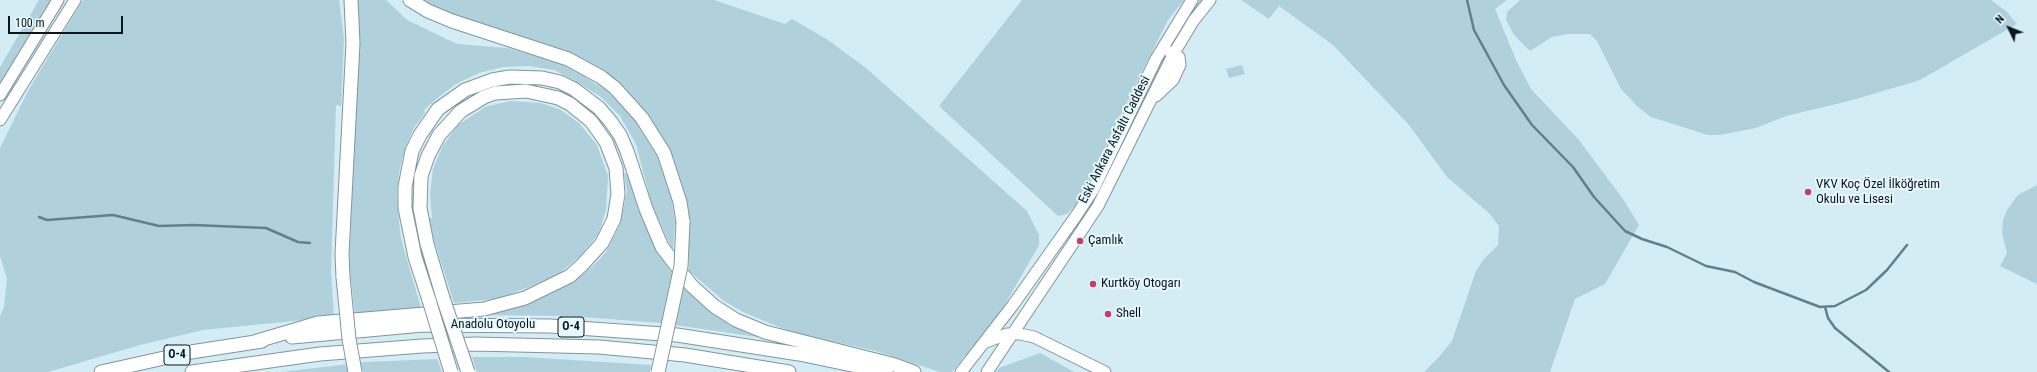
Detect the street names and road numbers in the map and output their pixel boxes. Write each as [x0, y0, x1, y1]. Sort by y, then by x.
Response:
street label: Eski Ankara Asfaltı Caddesi [1076, 74, 1154, 206]
street label: Anadolu Otoyolu [451, 317, 535, 333]
road number: O-4 [558, 317, 584, 337]
road number: O-4 [164, 345, 190, 365]

